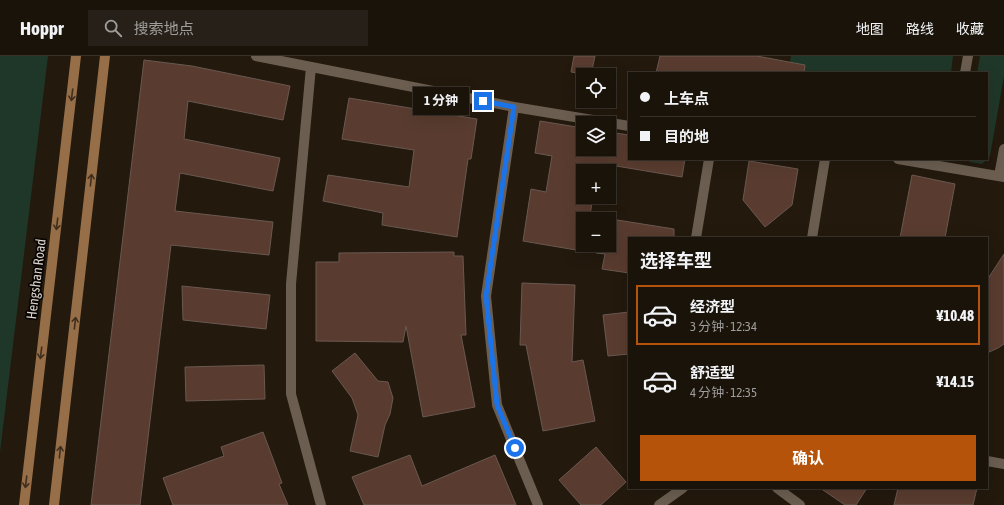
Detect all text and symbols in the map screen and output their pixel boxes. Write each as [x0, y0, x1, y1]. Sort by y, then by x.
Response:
search box [88, 10, 368, 46]
text: Hoppr [20, 17, 64, 39]
icon: search [102, 17, 124, 39]
text: 搜索地点 [134, 20, 194, 37]
text: 地图 [856, 21, 884, 37]
text: 路线 [906, 21, 934, 37]
text: 收藏 [956, 21, 984, 37]
map controls [576, 68, 616, 252]
button: locate [576, 68, 616, 108]
callout: 1 分钟 [413, 87, 469, 115]
one-way arrow [68, 88, 76, 101]
text: 上车点 [664, 90, 709, 107]
route end [474, 92, 492, 110]
text: 1 分钟 [424, 93, 458, 108]
button: layers [576, 116, 616, 156]
text: 目的地 [664, 128, 709, 145]
button: + [576, 164, 616, 204]
one-way arrow [87, 174, 95, 187]
button: − [576, 212, 616, 252]
one-way arrow [53, 217, 60, 230]
street label: Hengshan Road [23, 238, 49, 320]
text: 选择车型 [640, 250, 712, 271]
icon: car [642, 297, 678, 333]
text: 经济型 [690, 298, 735, 315]
text: ¥10.48 [936, 307, 974, 324]
one-way arrow [71, 317, 79, 330]
text: 3 分钟 · 12:34 [690, 319, 757, 334]
one-way arrow [38, 346, 45, 359]
icon: car [642, 363, 678, 399]
text: 舒适型 [690, 364, 735, 381]
text: ¥14.15 [936, 373, 974, 390]
text: 4 分钟 · 12:35 [690, 385, 757, 400]
button: 确认 [640, 435, 976, 481]
route start [506, 439, 524, 457]
one-way arrow [56, 446, 64, 459]
one-way arrow [22, 475, 30, 488]

